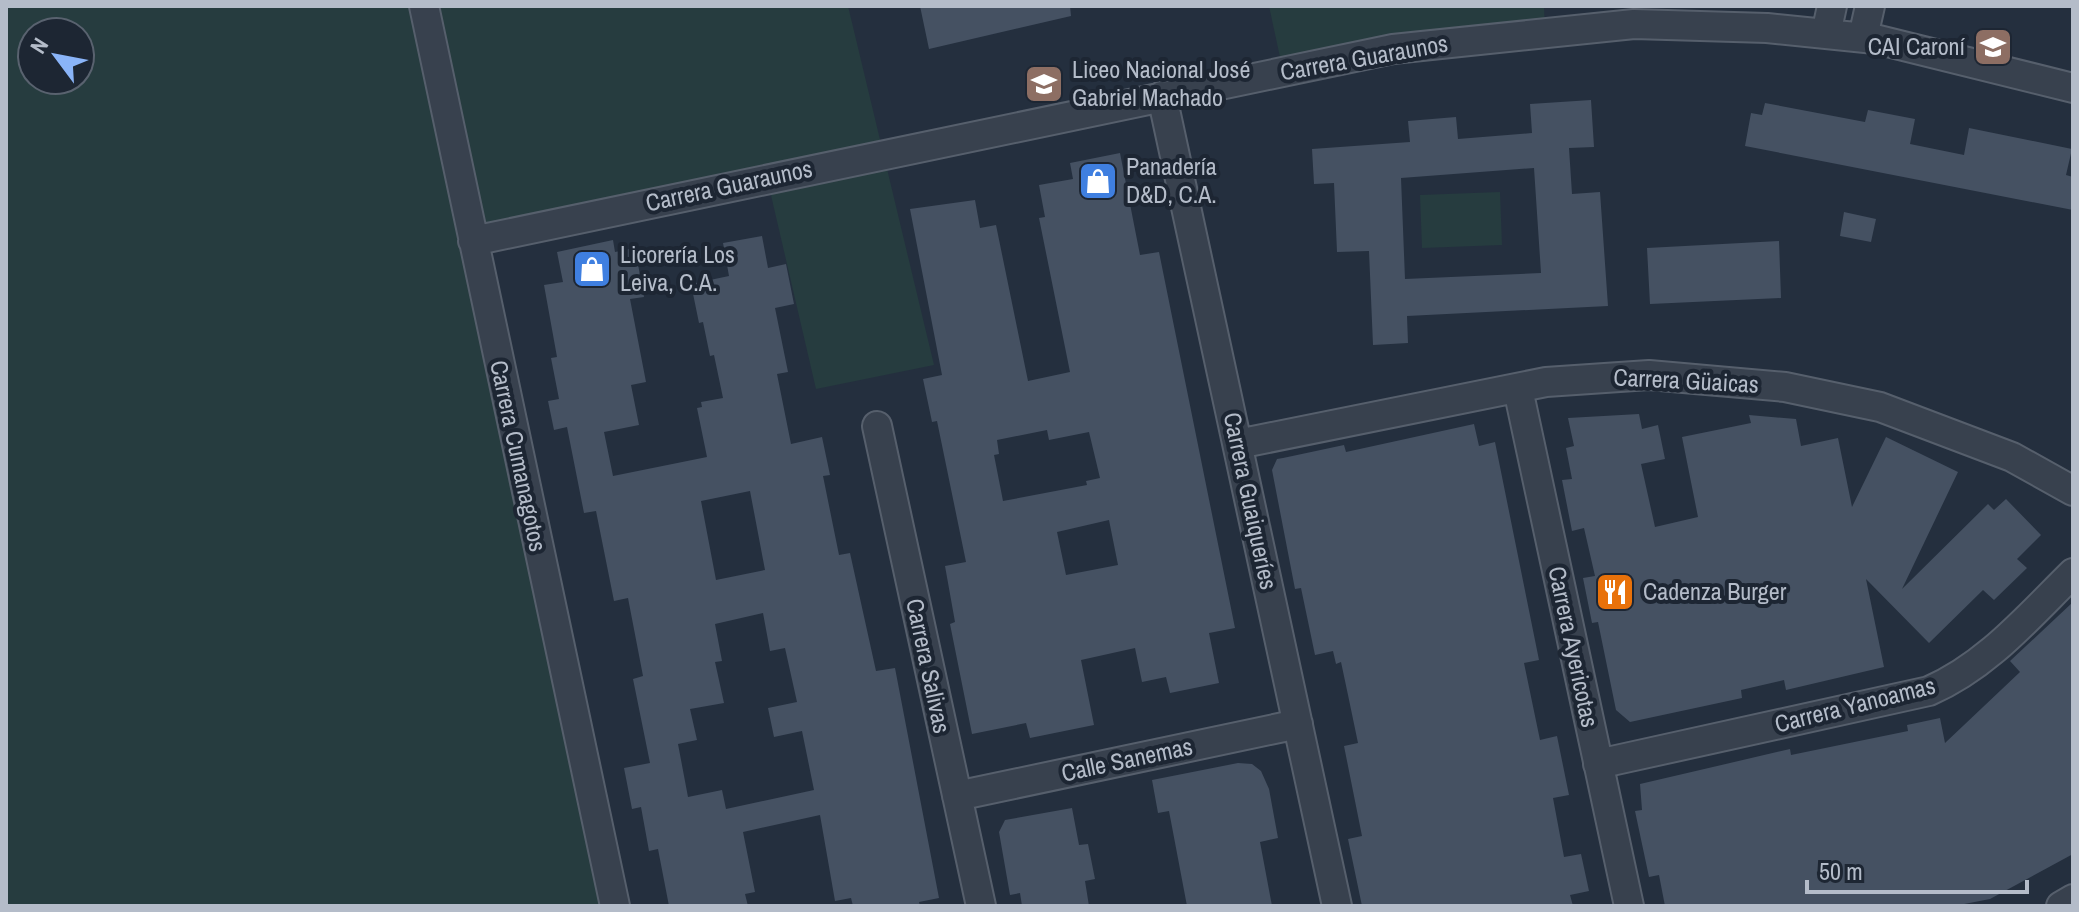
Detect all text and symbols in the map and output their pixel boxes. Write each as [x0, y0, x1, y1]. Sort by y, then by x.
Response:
north arrow [16, 16, 96, 96]
school or university icon: CAI Caroní [1972, 26, 2014, 68]
street label: Carrera Guaraunos [1278, 27, 1450, 87]
place label: CAI Caroní [1868, 30, 1966, 62]
text: N [23, 32, 55, 59]
place label: Liceo Nacional José Gabriel Machado [1072, 53, 1250, 113]
school or university icon: Liceo Nacional José Gabriel Machado [1023, 63, 1065, 105]
place label: Panadería D&D, C.A. [1126, 150, 1217, 210]
street label: Carrera Guaraunos [643, 152, 815, 218]
shop icon: Panadería D&D, C.A. [1077, 160, 1119, 202]
place label: Licorería Los Leiva, C.A. [620, 238, 735, 298]
shop icon: Licorería Los Leiva, C.A. [571, 248, 613, 290]
street label: Carrera Cumanagotos [483, 357, 555, 554]
street label: Carrera Güaicas [1613, 360, 1760, 400]
street label: Carrera Guaiqueríes [1217, 409, 1285, 592]
street label: Carrera Ayericotas [1541, 563, 1607, 730]
restaurant icon: Cadenza Burger [1594, 571, 1636, 613]
place label: Cadenza Burger [1643, 575, 1787, 607]
street label: Carrera Salivas [899, 596, 959, 736]
street label: Carrera Yanoamas [1771, 669, 1938, 739]
street label: Calle Sanemas [1058, 729, 1195, 789]
scale bar [1807, 844, 2027, 894]
text: 50 m [1819, 855, 1863, 887]

